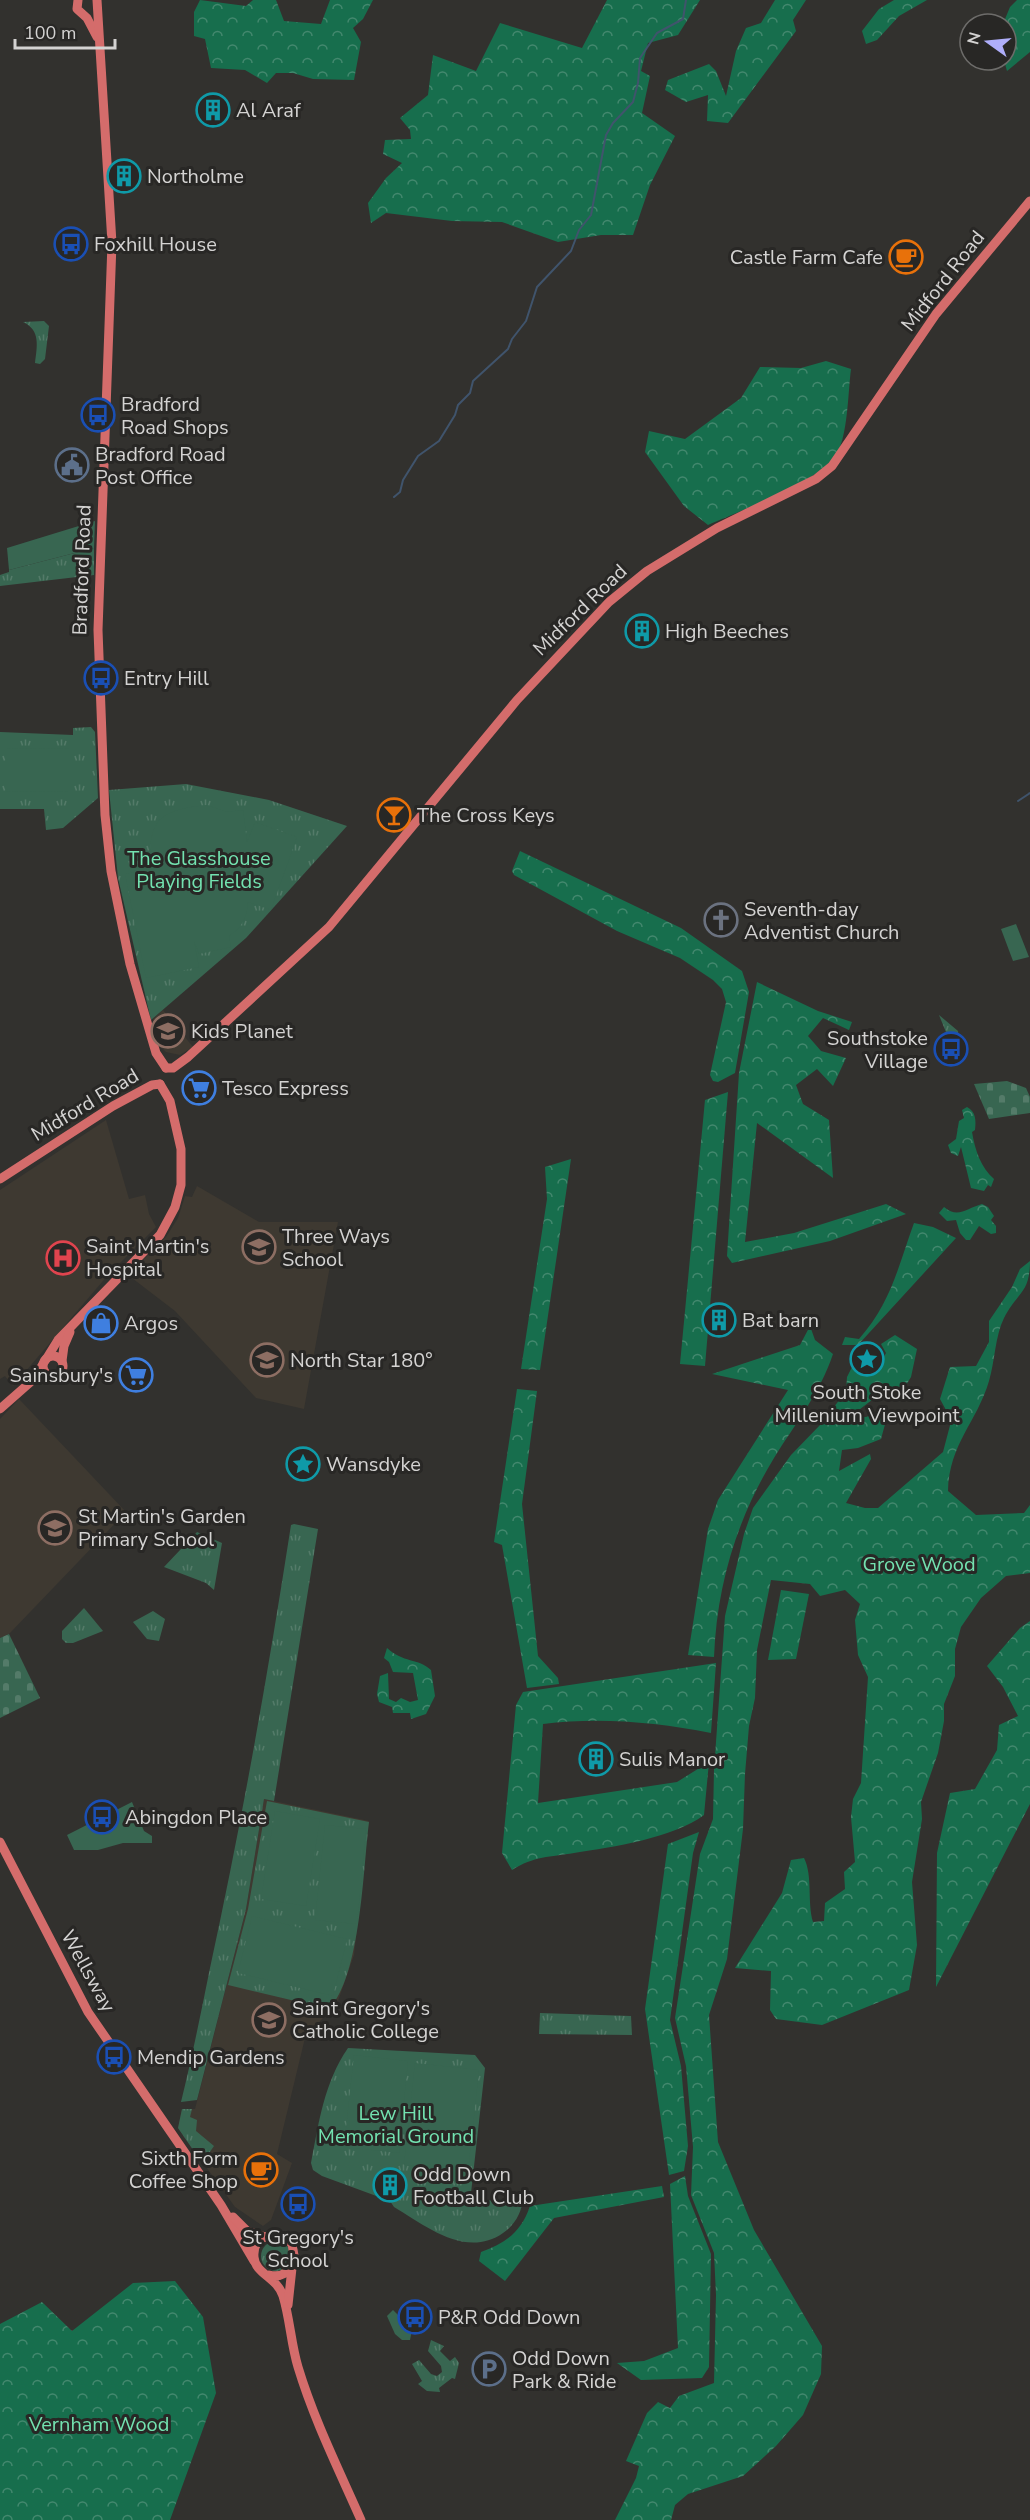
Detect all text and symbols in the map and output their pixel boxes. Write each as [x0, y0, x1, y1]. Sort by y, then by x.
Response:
scale bar [15, 12, 116, 50]
north arrow [958, 12, 1018, 72]
text: 100 m [24, 21, 76, 45]
text: N [962, 30, 987, 47]
building icon: Al Araf [195, 92, 231, 128]
place label: Al Araf [236, 97, 301, 124]
building icon: Northolme [106, 158, 142, 194]
place label: Northolme [147, 163, 244, 190]
street label: Midford Road [895, 225, 991, 337]
bus stop icon: Foxhill House [53, 226, 89, 262]
place label: Foxhill House [94, 231, 217, 258]
cafe icon: Castle Farm Cafe [888, 239, 924, 275]
place label: Castle Farm Cafe [730, 244, 883, 271]
place label: Bradford Road Shops [121, 391, 229, 441]
bus stop icon: Bradford Road Shops [80, 397, 116, 433]
place label: Bradford Road Post Office [95, 441, 226, 491]
public building icon: Bradford Road Post Office [54, 447, 90, 483]
street label: Bradford Road [66, 504, 98, 636]
street label: Midford Road [527, 558, 633, 662]
building icon: High Beeches [624, 613, 660, 649]
place label: High Beeches [665, 618, 789, 645]
bus stop icon: Entry Hill [83, 660, 119, 696]
place label: Entry Hill [124, 665, 209, 692]
bar icon: The Cross Keys [376, 797, 412, 833]
place label: The Cross Keys [417, 802, 555, 829]
park label: The Glasshouse Playing Fields [127, 845, 271, 895]
place label: Seventh-day Adventist Church [744, 896, 899, 946]
church icon: Seventh-day Adventist Church [703, 902, 739, 938]
school or university icon: Kids Planet [150, 1013, 186, 1049]
place label: Kids Planet [191, 1018, 294, 1045]
place label: Southstoke Village [827, 1025, 928, 1075]
bus stop icon: Southstoke Village [933, 1031, 969, 1067]
street label: Midford Road [26, 1062, 144, 1148]
supermarket icon: Tesco Express [181, 1070, 217, 1106]
place label: Tesco Express [222, 1075, 349, 1102]
place label: Three Ways School [282, 1223, 390, 1273]
school or university icon: Three Ways School [241, 1229, 277, 1265]
place label: Saint Martin's Hospital [86, 1233, 209, 1283]
hospital icon: Saint Martin's Hospital [45, 1240, 81, 1276]
building icon: Bat barn [701, 1302, 737, 1338]
shop icon: Argos [83, 1305, 119, 1341]
place label: Bat barn [742, 1307, 819, 1334]
place label: Argos [124, 1310, 178, 1337]
place icon: South Stoke Millenium Viewpoint [849, 1341, 885, 1377]
school or university icon: North Star 180° [249, 1342, 285, 1378]
place label: North Star 180° [290, 1347, 433, 1374]
supermarket icon: Sainsbury's [118, 1357, 154, 1393]
place label: Sainsbury's [10, 1362, 113, 1389]
place label: South Stoke Millenium Viewpoint [774, 1379, 961, 1429]
place icon: Wansdyke [285, 1446, 321, 1482]
place label: Wansdyke [326, 1451, 421, 1478]
place label: St Martin's Garden Primary School [78, 1503, 246, 1553]
school or university icon: St Martin's Garden Primary School [37, 1510, 73, 1546]
park label: Grove Wood [862, 1551, 976, 1578]
building icon: Sulis Manor [578, 1741, 614, 1777]
place label: Sulis Manor [619, 1746, 725, 1773]
bus stop icon: Abingdon Place [84, 1799, 120, 1835]
place label: Abingdon Place [125, 1804, 267, 1831]
street label: Wellsway [54, 1925, 122, 2018]
place label: Saint Gregory's Catholic College [292, 1995, 439, 2045]
school or university icon: Saint Gregory's Catholic College [251, 2002, 287, 2038]
bus stop icon: Mendip Gardens [96, 2039, 132, 2075]
place label: Mendip Gardens [137, 2044, 285, 2071]
park label: Lew Hill Memorial Ground [318, 2100, 474, 2150]
place label: Sixth Form Coffee Shop [129, 2145, 238, 2195]
cafe icon: Sixth Form Coffee Shop [243, 2152, 279, 2188]
place label: Odd Down Football Club [413, 2161, 534, 2211]
building icon: Odd Down Football Club [372, 2167, 408, 2203]
bus stop icon: St Gregory's School [280, 2186, 316, 2222]
place label: St Gregory's School [242, 2224, 354, 2274]
bus stop icon: P&R Odd Down [397, 2299, 433, 2335]
place label: P&R Odd Down [438, 2304, 580, 2331]
place label: Odd Down Park & Ride [512, 2345, 616, 2395]
parking icon: Odd Down Park & Ride [471, 2351, 507, 2387]
park label: Vernham Wood [28, 2411, 169, 2438]

